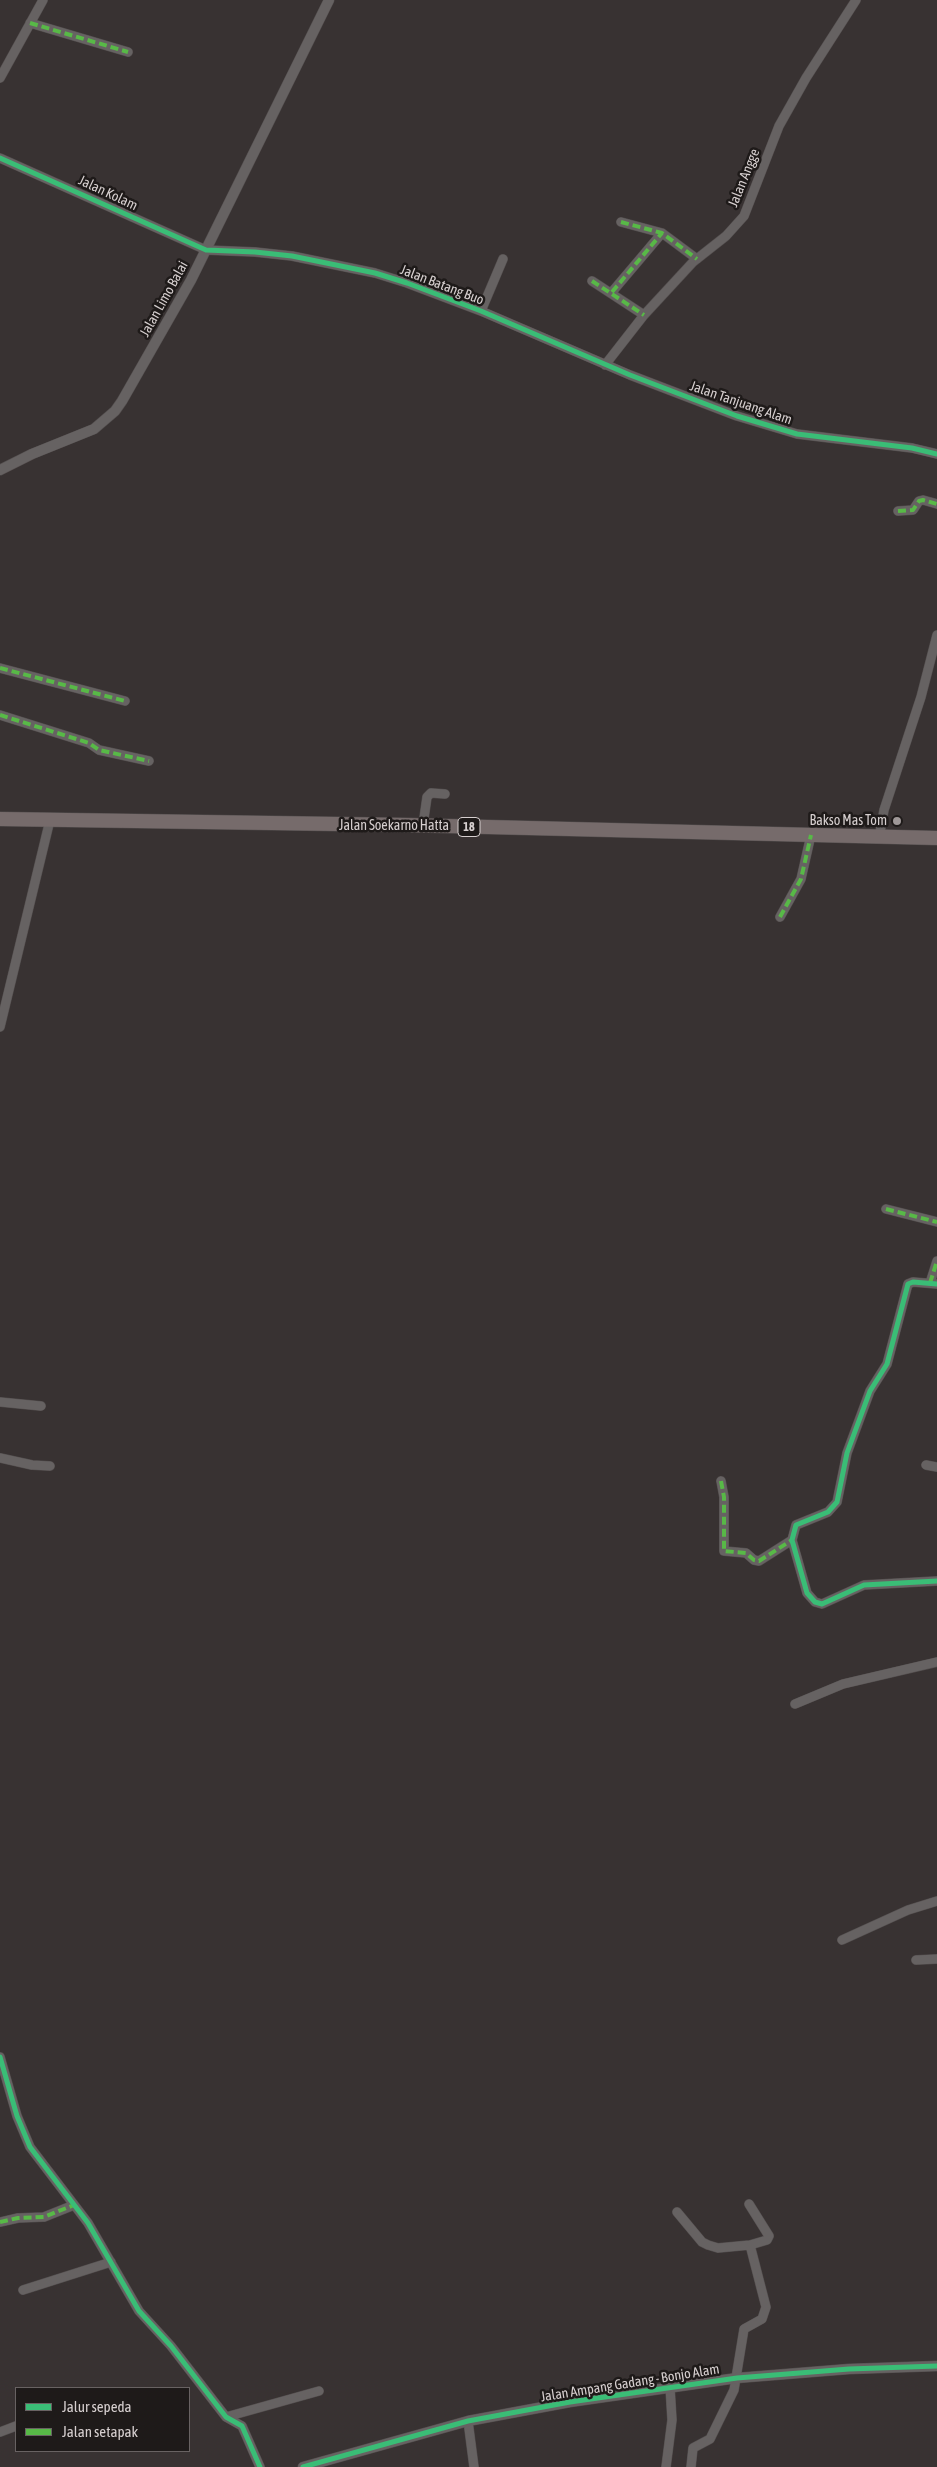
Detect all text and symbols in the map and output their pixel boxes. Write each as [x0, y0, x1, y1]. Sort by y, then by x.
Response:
street label: Jalan Angge [725, 146, 763, 210]
street label: Jalan Kolam [76, 172, 140, 214]
street label: Jalan Limo Balai [136, 258, 192, 340]
street label: Jalan Batang Buo [398, 261, 486, 309]
street label: Jalan Tanjuang Alam [688, 378, 794, 428]
place label: Bakso Mas Tom [810, 813, 887, 829]
marker: Bakso Mas Tom [891, 815, 903, 827]
street label: Jalan Soekarno Hatta [339, 818, 449, 834]
road number: 18 [458, 818, 480, 836]
street label: Jalan Ampang Gadang - Bonjo Alam [539, 2361, 721, 2405]
legend [15, 2387, 190, 2452]
text: Jalur sepeda [62, 2398, 132, 2415]
text: Jalan setapak [62, 2423, 138, 2440]

